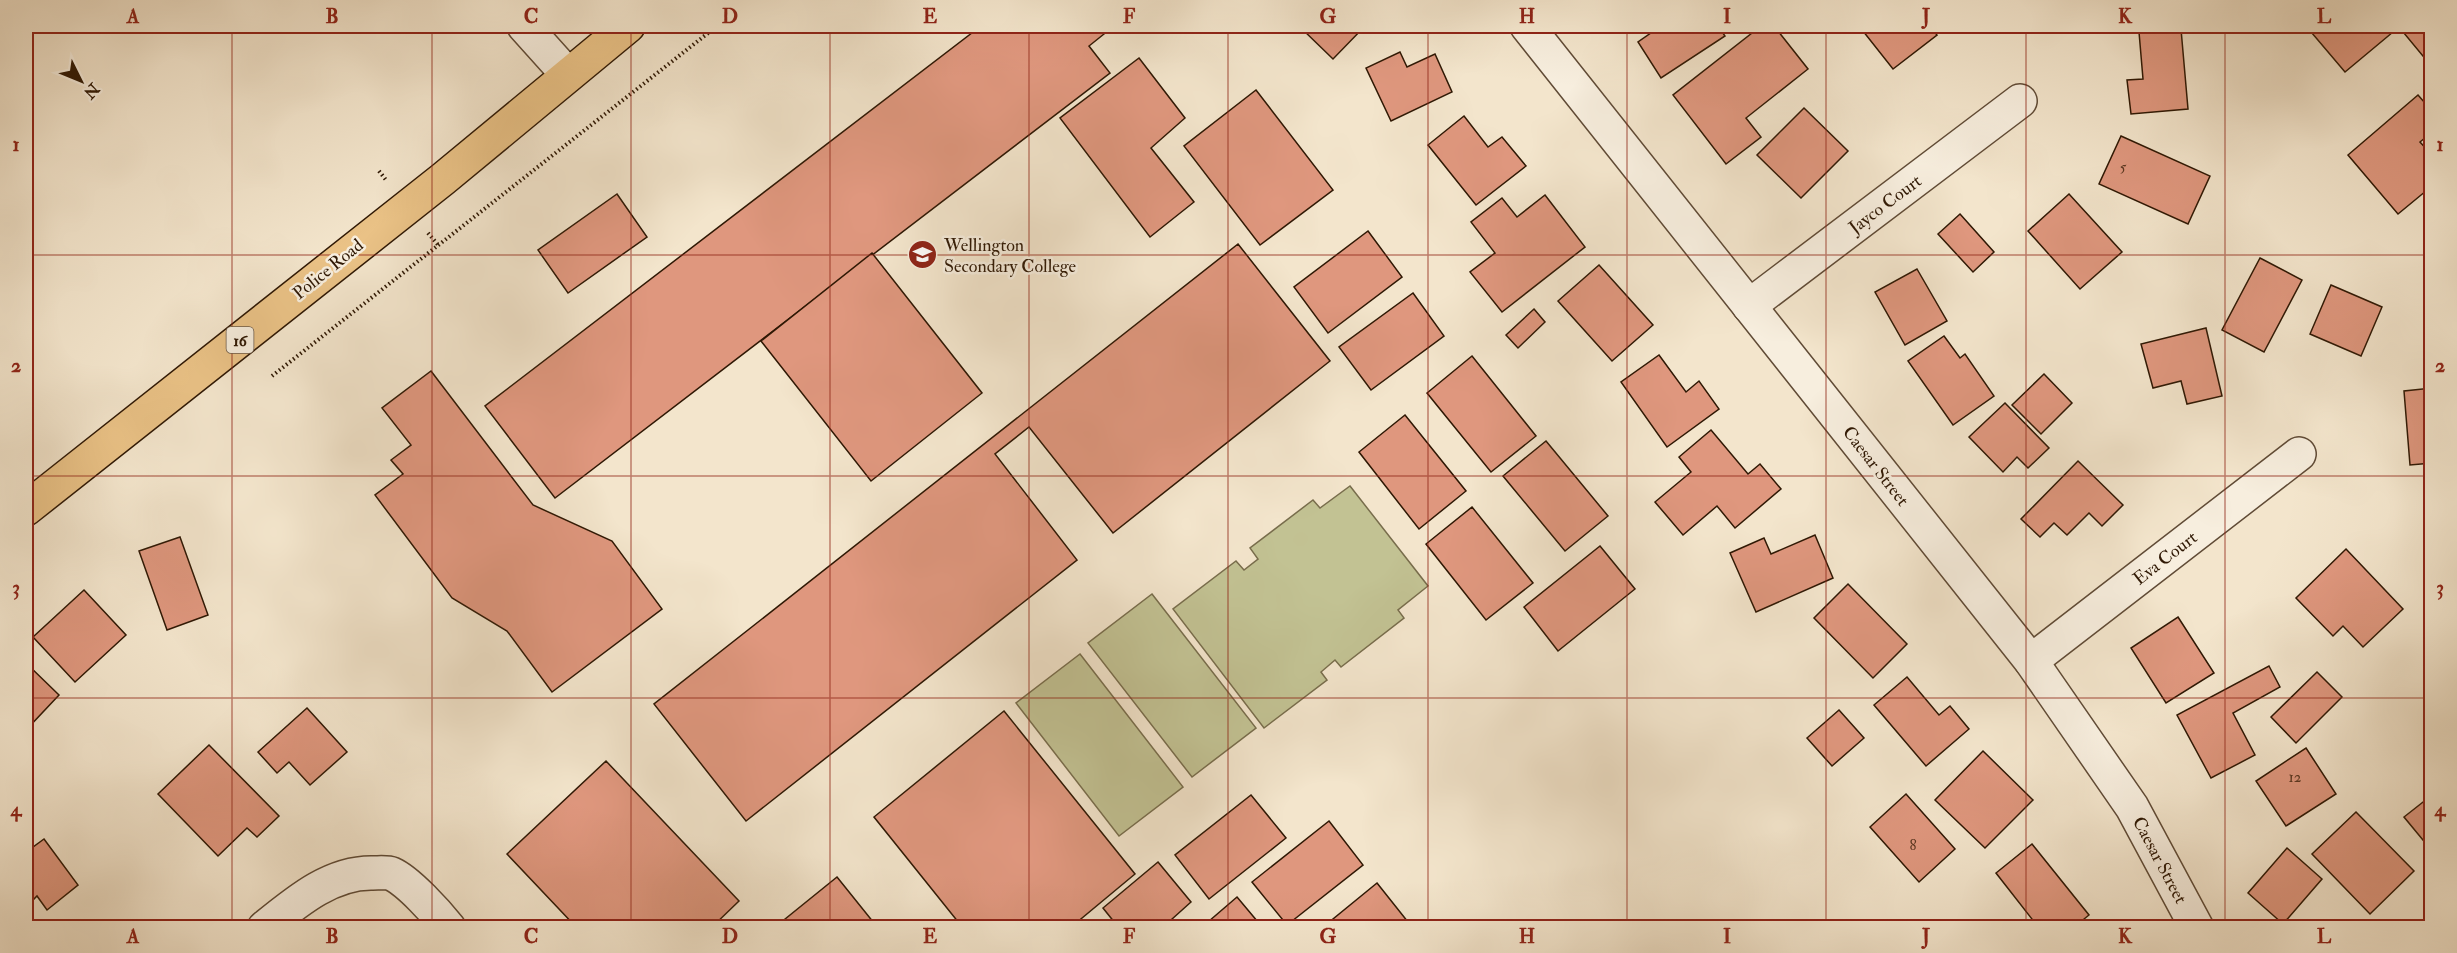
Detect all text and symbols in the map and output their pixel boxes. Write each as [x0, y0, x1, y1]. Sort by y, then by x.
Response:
text: A [126, 4, 140, 29]
text: B [325, 4, 339, 29]
text: C [524, 4, 538, 29]
text: D [722, 4, 738, 29]
text: E [923, 4, 938, 29]
text: F [1123, 4, 1136, 29]
text: G [1320, 4, 1337, 29]
text: H [1519, 4, 1535, 29]
text: I [1723, 4, 1731, 29]
text: J [1921, 4, 1930, 29]
text: K [2118, 4, 2133, 29]
text: L [2317, 4, 2332, 29]
north arrow [51, 51, 111, 111]
text: N [79, 78, 104, 103]
text: 1 [12, 132, 20, 157]
text: 1 [2436, 132, 2444, 157]
house number: 5 [2120, 158, 2127, 177]
street label: Jayco Court [1844, 169, 1926, 240]
street label: Police Road [288, 234, 368, 305]
place label: Wellington Secondary College [943, 234, 1077, 278]
school or university icon: Wellington Secondary College [907, 239, 939, 271]
road number: 16 [226, 327, 254, 353]
text: 2 [11, 353, 21, 378]
text: 2 [2435, 353, 2445, 378]
street label: Caesar Street [1837, 422, 1914, 511]
street label: Eva Court [2129, 526, 2202, 591]
text: 3 [12, 575, 20, 600]
text: 3 [2436, 575, 2444, 600]
house number: 12 [2289, 768, 2302, 787]
text: 4 [10, 797, 23, 822]
text: 4 [2434, 797, 2447, 822]
street label: Caesar Street [2127, 813, 2192, 908]
house number: 8 [1909, 836, 1917, 855]
text: A [126, 924, 140, 949]
text: B [325, 924, 339, 949]
text: C [524, 924, 538, 949]
text: D [722, 924, 738, 949]
text: E [923, 924, 938, 949]
text: F [1123, 924, 1136, 949]
text: G [1320, 924, 1337, 949]
text: H [1519, 924, 1535, 949]
text: I [1723, 924, 1731, 949]
text: J [1921, 924, 1930, 949]
text: K [2118, 924, 2133, 949]
text: L [2317, 924, 2332, 949]

